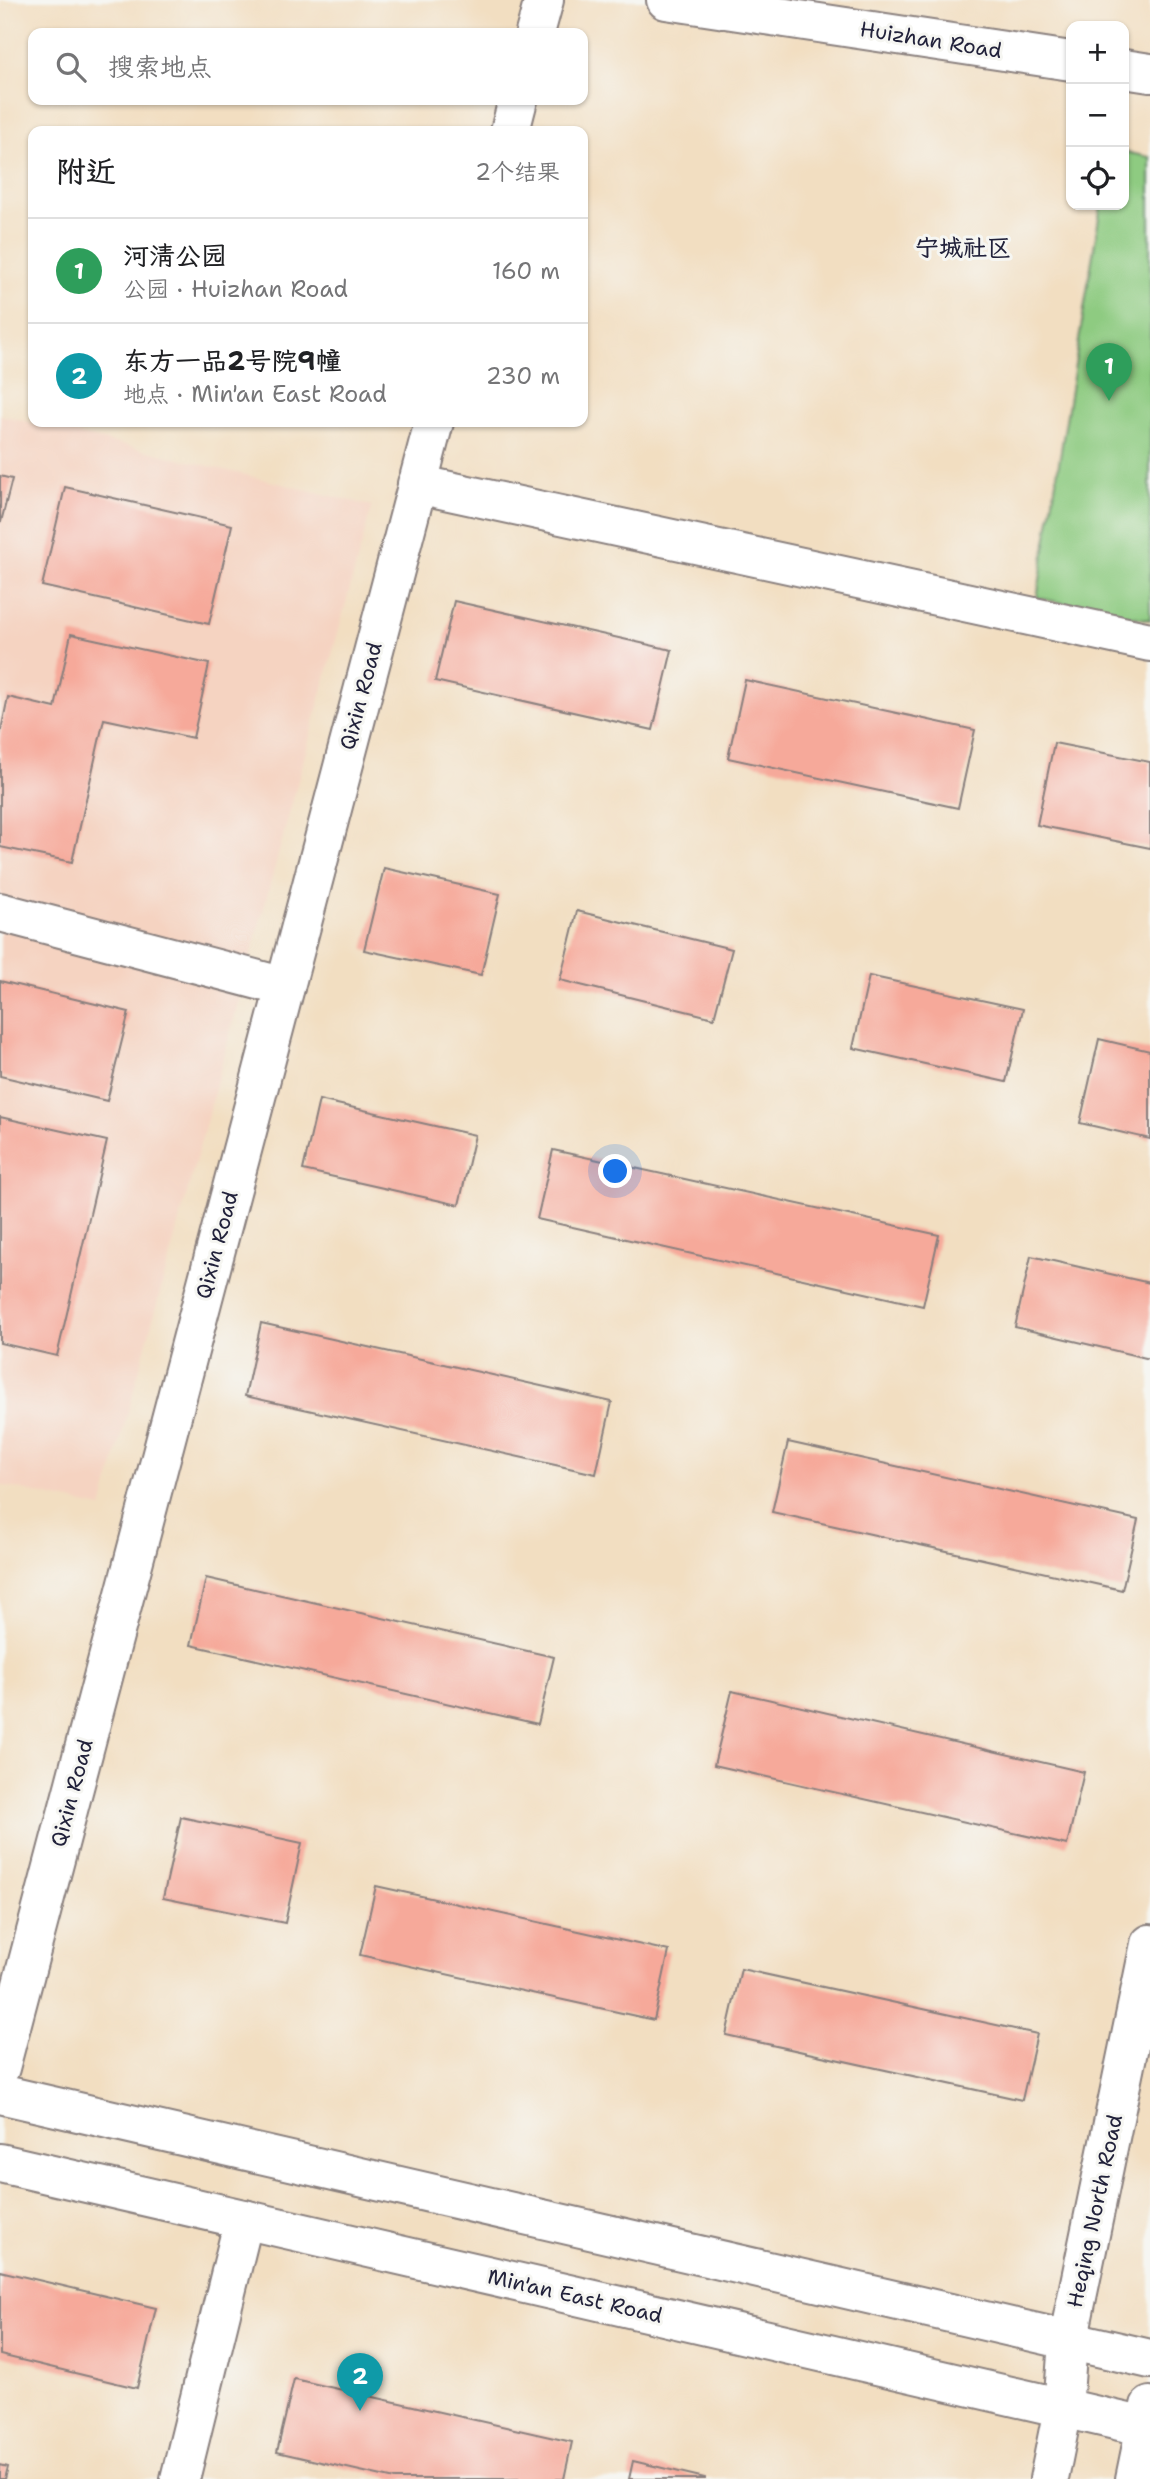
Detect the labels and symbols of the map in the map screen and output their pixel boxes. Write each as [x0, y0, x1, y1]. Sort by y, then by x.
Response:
street label: Huizhan Road [858, 15, 1004, 65]
district label: 宁城社区 [915, 232, 1011, 264]
pin: 1 [1086, 343, 1132, 401]
street label: Qixin Road [333, 639, 389, 753]
your location [598, 1154, 632, 1188]
street label: Qixin Road [189, 1188, 245, 1302]
street label: Qixin Road [44, 1736, 100, 1850]
street label: Heqing North Road [1061, 2112, 1129, 2310]
street label: Min'an East Road [485, 2262, 665, 2330]
pin: 2 [337, 2353, 383, 2411]

